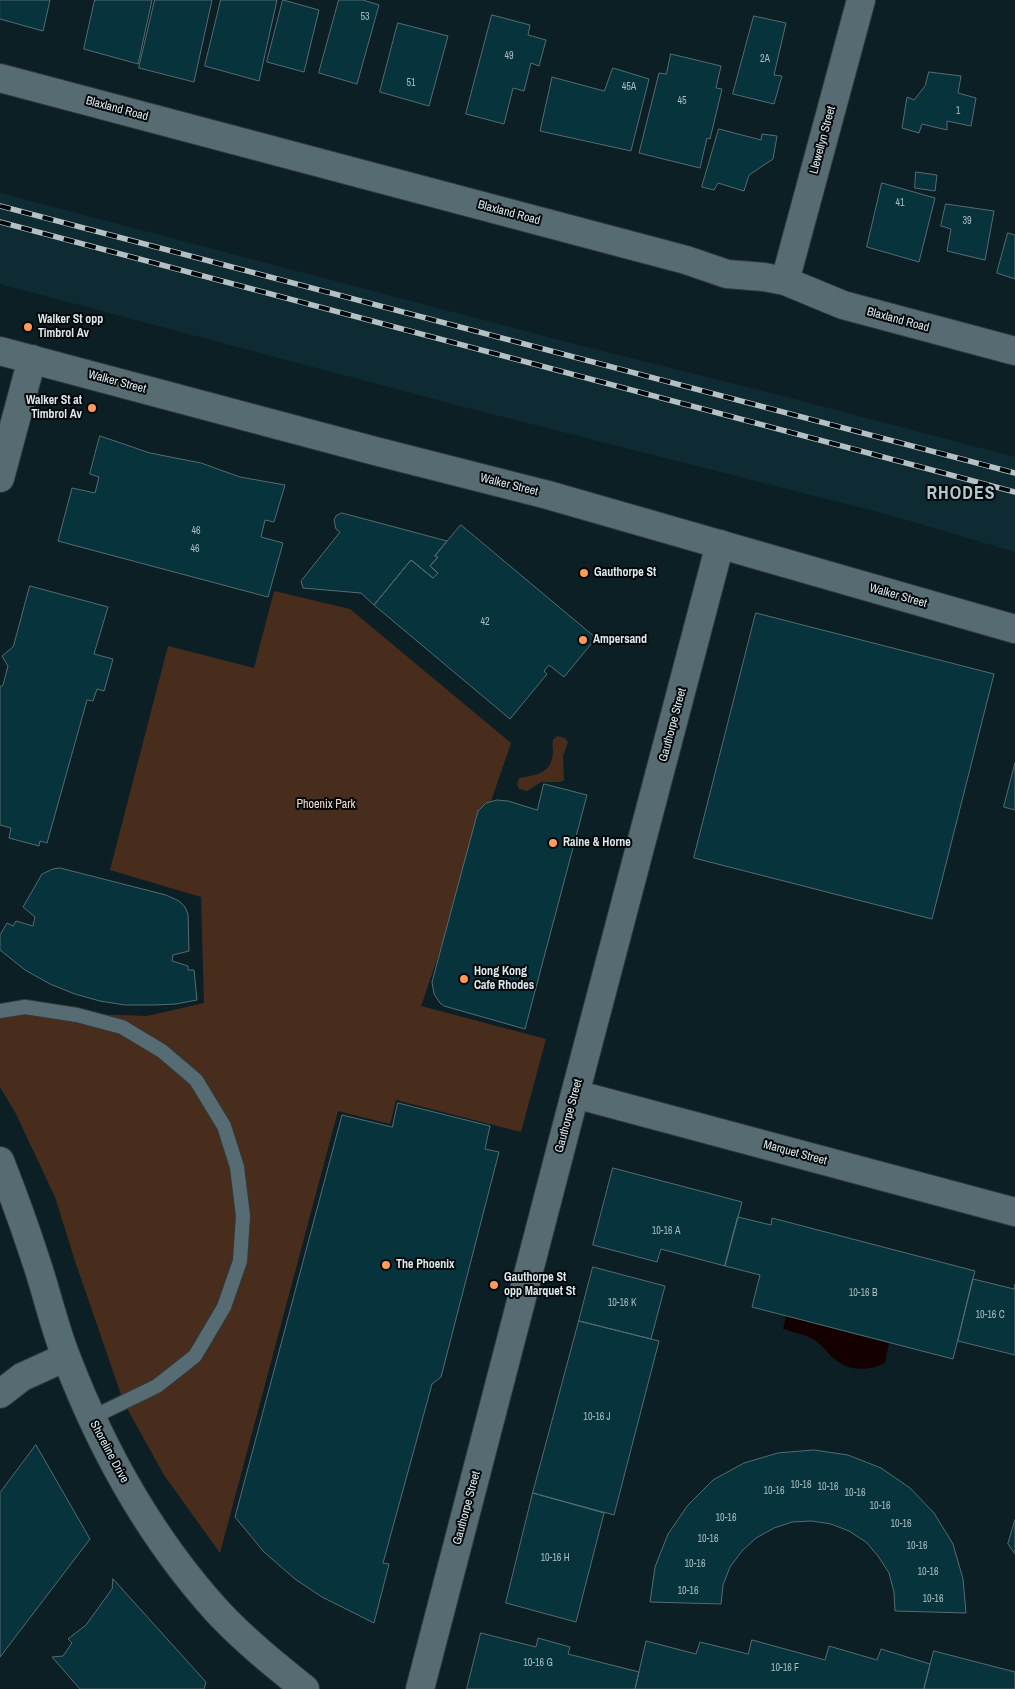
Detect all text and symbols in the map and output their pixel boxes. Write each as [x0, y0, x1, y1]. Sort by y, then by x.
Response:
house number: 53 [360, 11, 370, 23]
house number: 49 [504, 50, 514, 62]
house number: 2A [760, 53, 770, 65]
house number: 51 [406, 77, 416, 89]
house number: 45A [622, 81, 636, 93]
street label: Blaxland Road [84, 94, 150, 124]
house number: 45 [677, 95, 687, 107]
street label: Llewellyn Street [807, 105, 839, 175]
house number: 1 [956, 105, 960, 117]
house number: 41 [895, 197, 905, 209]
street label: Blaxland Road [476, 198, 542, 228]
house number: 39 [962, 215, 972, 227]
street label: Blaxland Road [865, 305, 931, 335]
place label: Walker St opp Timbrol Av [38, 313, 103, 341]
marker: Walker St opp Timbrol Av [22, 321, 34, 333]
street label: Walker Street [87, 367, 147, 397]
place label: Walker St at Timbrol Av [26, 394, 82, 422]
marker: Walker St at Timbrol Av [86, 402, 98, 414]
street label: Walker Street [479, 471, 539, 499]
district label: RHODES [926, 483, 996, 505]
house number: 46 [191, 525, 201, 537]
house number: 46 [190, 543, 200, 555]
place label: Gauthorpe St [594, 566, 656, 580]
marker: Gauthorpe St [578, 567, 590, 579]
street label: Walker Street [868, 581, 928, 611]
house number: 42 [480, 616, 490, 628]
place label: Ampersand [593, 633, 647, 647]
marker: Ampersand [577, 634, 589, 646]
street label: Gauthorpe Street [656, 687, 690, 763]
park label: Phoenix Park [296, 798, 356, 812]
place label: Raine & Horne [563, 836, 631, 850]
marker: Raine & Horne [547, 837, 559, 849]
place label: Hong Kong Cafe Rhodes [474, 965, 534, 993]
marker: Hong Kong Cafe Rhodes [458, 973, 470, 985]
street label: Gauthorpe Street [552, 1078, 586, 1154]
street label: Marquet Street [762, 1138, 828, 1168]
house number: 10-16 A [652, 1225, 680, 1237]
place label: The Phoenix [396, 1258, 455, 1272]
marker: The Phoenix [380, 1259, 392, 1271]
place label: Gauthorpe St opp Marquet St [504, 1271, 576, 1299]
marker: Gauthorpe St opp Marquet St [488, 1279, 500, 1291]
house number: 10-16 B [849, 1287, 877, 1299]
house number: 10-16 K [608, 1297, 636, 1309]
house number: 10-16 C [975, 1309, 1005, 1321]
house number: 10-16 J [583, 1411, 611, 1423]
street label: Shoreline Drive [87, 1418, 131, 1486]
street label: Gauthorpe Street [450, 1470, 484, 1546]
house number: 10-16 [791, 1479, 811, 1491]
house number: 10-16 [818, 1481, 838, 1493]
house number: 10-16 [764, 1485, 784, 1497]
house number: 10-16 [845, 1487, 865, 1499]
house number: 10-16 [870, 1500, 890, 1512]
house number: 10-16 [716, 1512, 736, 1524]
house number: 10-16 [891, 1518, 911, 1530]
house number: 10-16 [698, 1533, 718, 1545]
house number: 10-16 [907, 1540, 927, 1552]
house number: 10-16 H [540, 1552, 570, 1564]
house number: 10-16 [685, 1558, 705, 1570]
house number: 10-16 [918, 1566, 938, 1578]
house number: 10-16 [678, 1585, 698, 1597]
house number: 10-16 [923, 1593, 943, 1605]
house number: 10-16 G [523, 1657, 553, 1669]
house number: 10-16 F [771, 1662, 799, 1674]

